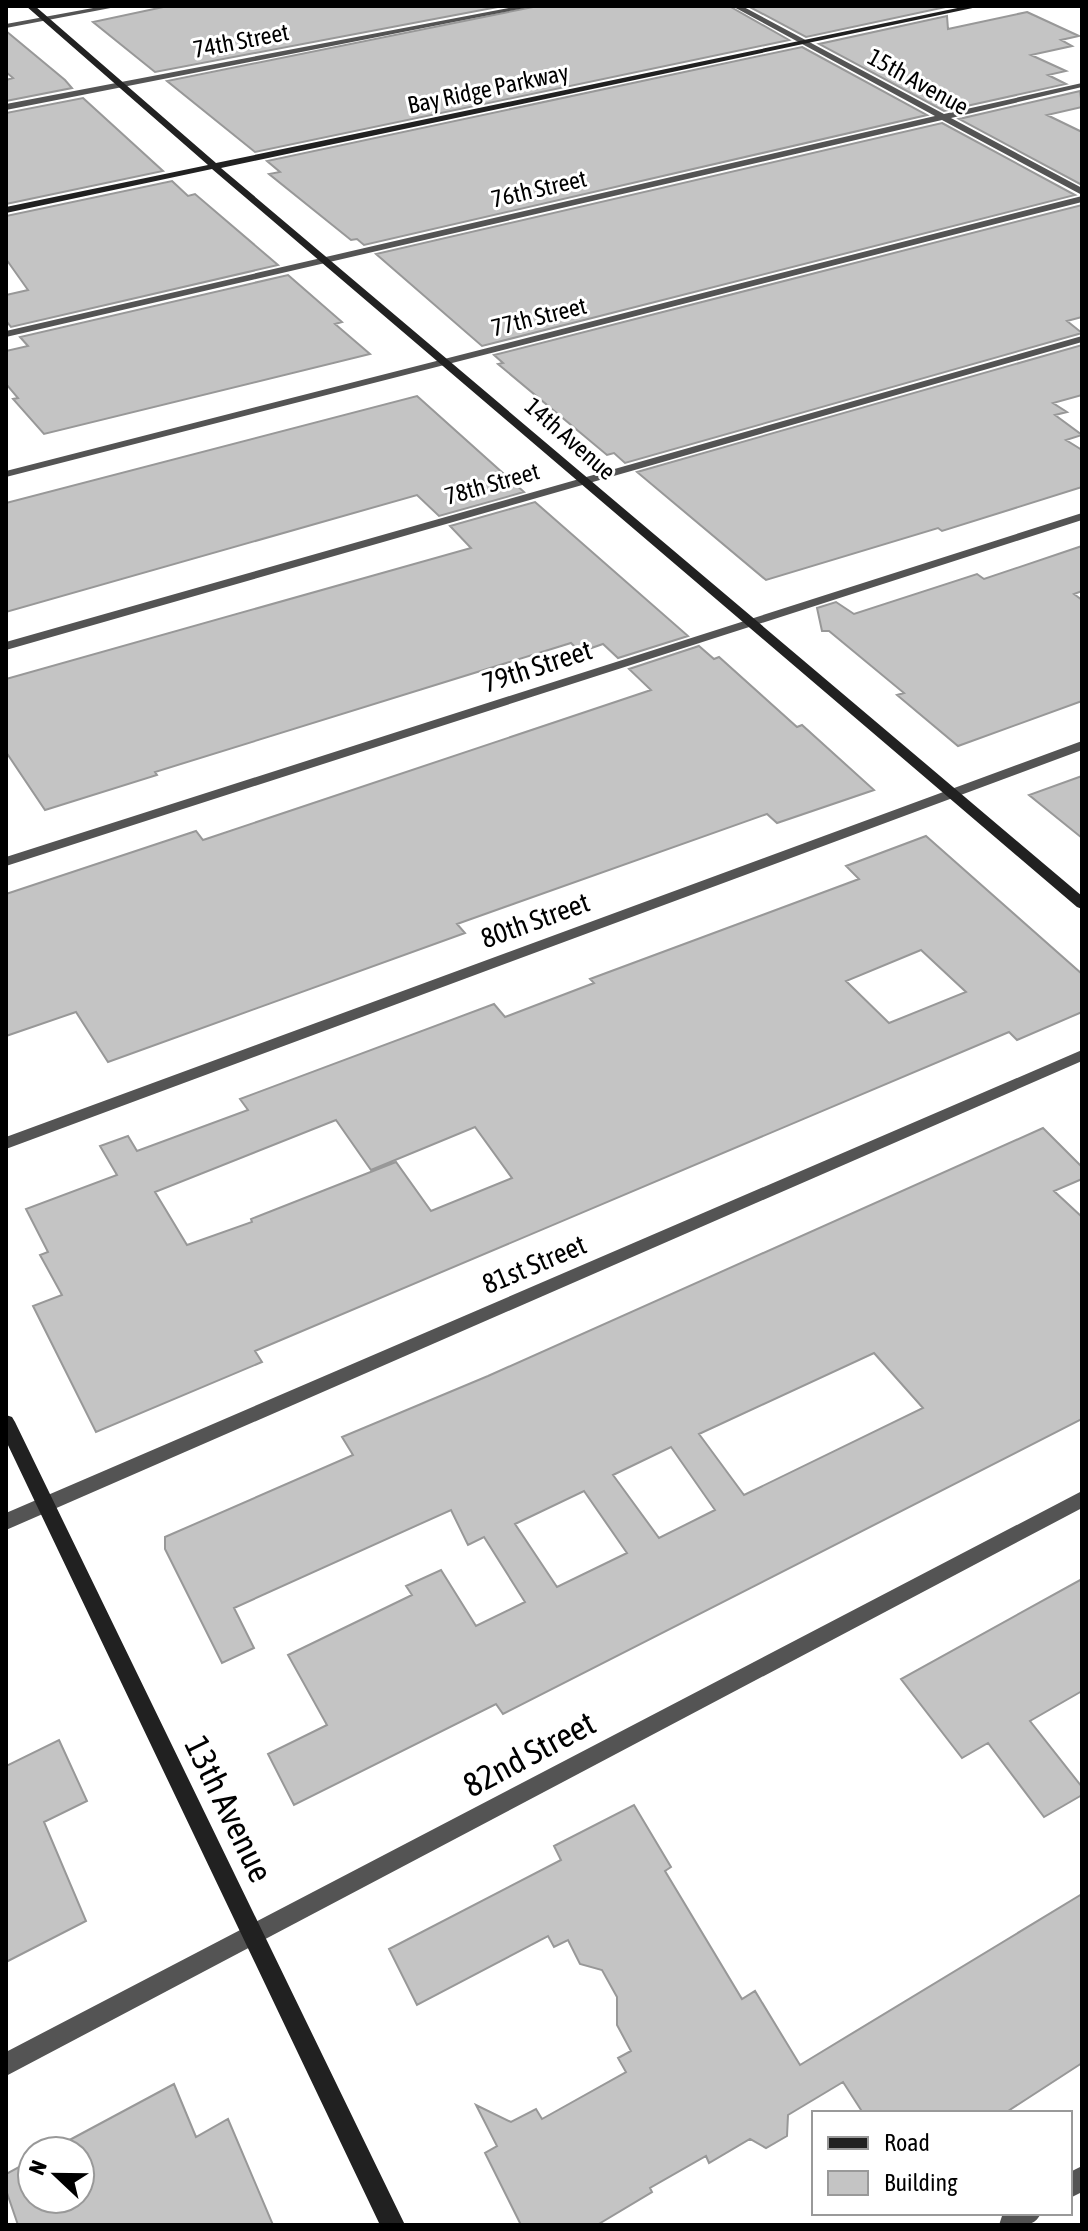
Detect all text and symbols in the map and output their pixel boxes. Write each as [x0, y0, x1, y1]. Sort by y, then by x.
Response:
street label: 74th Street [191, 18, 291, 63]
street label: 15th Avenue [863, 43, 973, 120]
street label: Bay Ridge Parkway [405, 58, 571, 119]
street label: 76th Street [489, 164, 589, 213]
street label: 77th Street [489, 292, 589, 341]
street label: 14th Avenue [520, 392, 621, 485]
street label: 78th Street [441, 457, 542, 510]
street label: 79th Street [478, 633, 596, 699]
street label: 80th Street [476, 886, 594, 954]
street label: 81st Street [477, 1228, 591, 1300]
street label: 82nd Street [456, 1703, 601, 1805]
street label: 13th Avenue [178, 1730, 281, 1888]
legend [812, 2111, 1072, 2215]
text: Road [884, 2129, 930, 2156]
north arrow [16, 2135, 96, 2215]
text: N [23, 2157, 52, 2178]
text: Building [884, 2169, 958, 2196]

